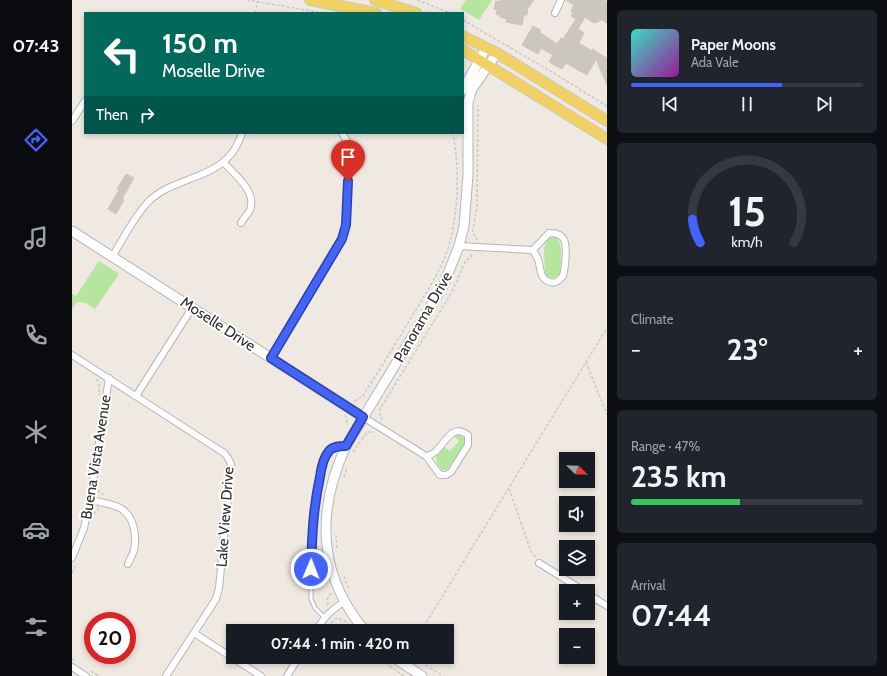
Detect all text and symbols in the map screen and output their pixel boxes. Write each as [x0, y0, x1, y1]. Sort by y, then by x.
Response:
text: 150 m [162, 26, 238, 60]
icon: left [96, 28, 148, 80]
text: 07:43 [13, 35, 59, 57]
text: Paper Moons [691, 36, 776, 54]
text: Ada Vale [691, 54, 739, 70]
text: Moselle Drive [162, 60, 265, 82]
icon: previous [659, 93, 681, 115]
icon: pause [736, 93, 758, 115]
icon: next [813, 93, 835, 115]
icon: right [136, 104, 158, 126]
text: Then [96, 106, 128, 124]
icon: directions [22, 126, 50, 154]
pin [331, 140, 365, 181]
icon: arrive [337, 146, 359, 168]
text: 15 [728, 186, 766, 236]
icon: music [22, 224, 50, 252]
text: km/h [731, 232, 763, 250]
street label: Panorama Drive [390, 268, 456, 365]
street label: Moselle Drive [177, 293, 259, 355]
text: Climate [631, 311, 673, 327]
icon: phone [22, 321, 50, 349]
text: 23° [727, 331, 767, 368]
text: − [631, 336, 641, 363]
text: + [853, 336, 863, 363]
street label: Buena Vista Avenue [77, 393, 115, 521]
icon: climate [22, 418, 50, 446]
text: Range · 47% [631, 438, 700, 454]
north arrow [559, 452, 595, 488]
map controls [559, 452, 595, 664]
text: 235 km [631, 458, 727, 495]
street label: Lake View Drive [213, 466, 238, 568]
button: sound [559, 496, 595, 532]
icon: car [22, 516, 50, 544]
button: layers [559, 540, 595, 576]
position arrow [290, 548, 332, 590]
text: Arrival [631, 577, 666, 593]
button: + [559, 584, 595, 620]
text: 07:44 [631, 597, 711, 634]
speed limit sign: 20 [84, 612, 136, 664]
icon: filters [22, 613, 50, 641]
button: − [559, 628, 595, 664]
text: 07:44 · 1 min · 420 m [271, 635, 409, 653]

